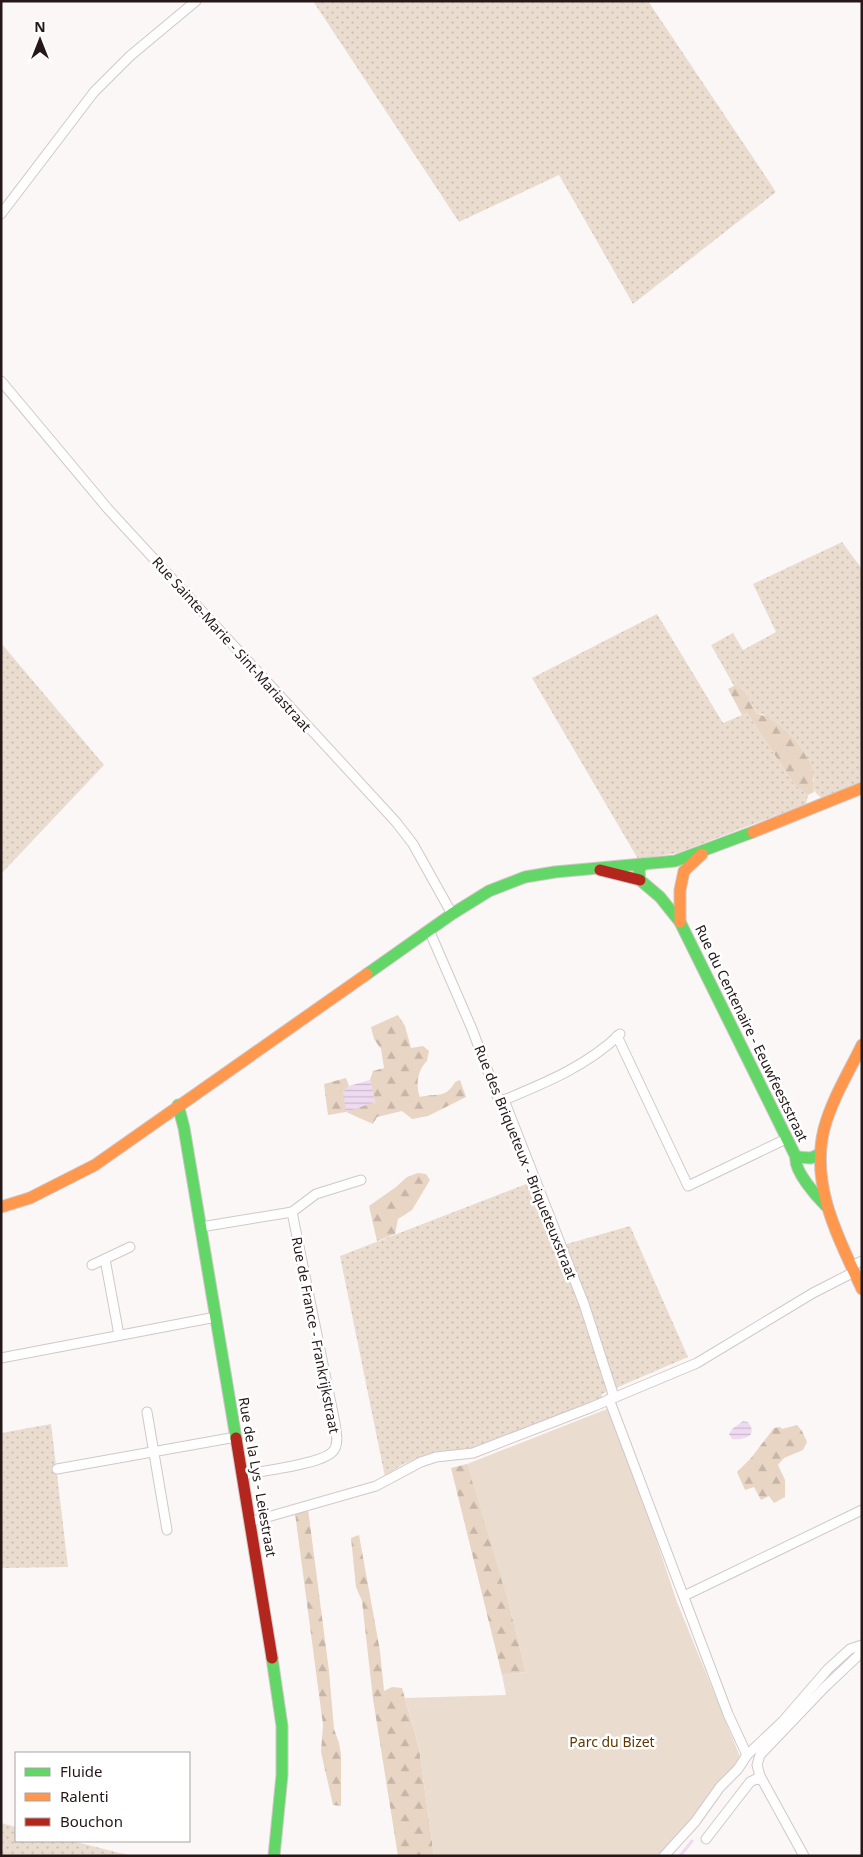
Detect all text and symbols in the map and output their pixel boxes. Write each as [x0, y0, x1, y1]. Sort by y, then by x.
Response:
north arrow [15, 15, 65, 65]
text: N [34, 17, 46, 36]
street label: Rue Sainte-Marie - Sint-Mariastraat [148, 553, 316, 735]
street label: Rue du Centenaire - Eeuwfeeststraat [691, 921, 813, 1145]
street label: Rue des Briqueteux - Briqueteuxstraat [470, 1042, 582, 1282]
street label: Rue de France - Frankrijkstraat [288, 1235, 344, 1435]
street label: Rue de la Lys - Leiestraat [235, 1396, 281, 1558]
park label: Parc du Bizet [569, 1732, 655, 1751]
legend [15, 1752, 190, 1842]
text: Fluide [60, 1761, 102, 1781]
text: Ralenti [60, 1786, 109, 1806]
text: Bouchon [60, 1811, 123, 1831]

